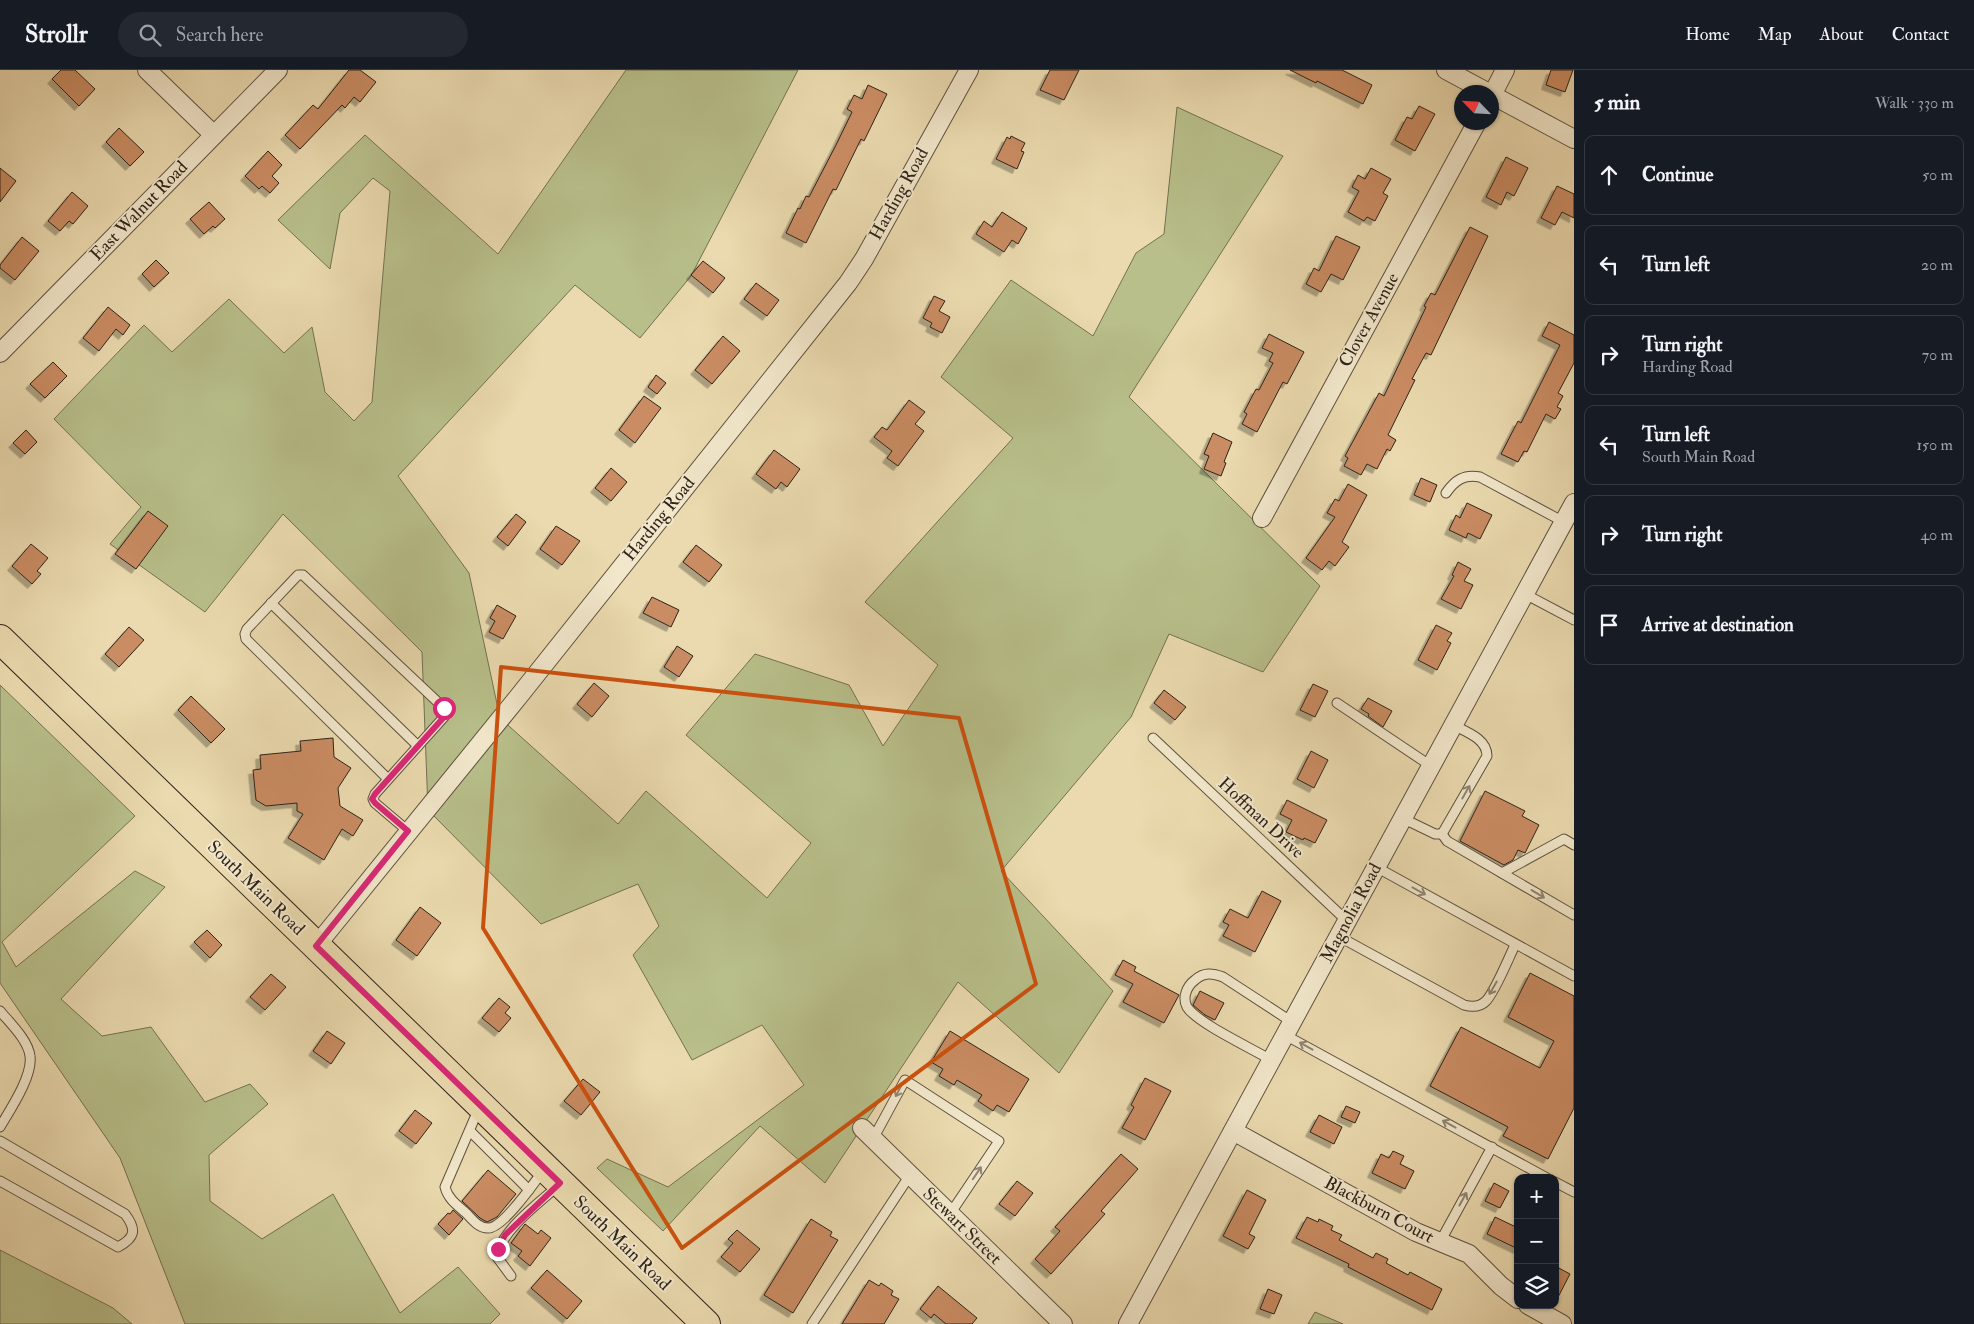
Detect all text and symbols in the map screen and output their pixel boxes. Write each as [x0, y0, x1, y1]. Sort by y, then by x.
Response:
search box [118, 12, 468, 57]
text: Strollr [25, 19, 88, 50]
icon: search [136, 21, 164, 49]
text: Search here [176, 23, 264, 47]
text: Home [1685, 23, 1730, 46]
text: Map [1758, 23, 1792, 46]
text: About [1820, 23, 1864, 46]
text: Contact [1892, 23, 1949, 46]
north arrow [1454, 85, 1499, 130]
text: 5 min [1594, 89, 1640, 116]
text: Walk · 330 m [1875, 93, 1954, 113]
street label: Harding Road [864, 144, 934, 244]
street label: East Walnut Road [85, 156, 193, 266]
icon: ahead [1595, 161, 1623, 189]
text: Continue [1642, 163, 1713, 187]
text: 50 m [1922, 165, 1953, 185]
icon: left [1595, 251, 1623, 279]
text: Turn left [1642, 253, 1710, 277]
text: 20 m [1921, 255, 1953, 275]
street label: Clover Avenue [1334, 269, 1404, 371]
text: Turn right [1642, 333, 1722, 357]
icon: right [1595, 341, 1623, 369]
text: 70 m [1922, 345, 1953, 365]
text: Harding Road [1642, 357, 1733, 377]
text: Turn left [1642, 423, 1710, 447]
icon: left [1595, 431, 1623, 459]
text: 150 m [1916, 435, 1953, 455]
text: South Main Road [1642, 447, 1755, 467]
street label: Harding Road [618, 472, 700, 566]
icon: right [1595, 521, 1623, 549]
text: Turn right [1642, 523, 1722, 547]
text: 40 m [1920, 525, 1953, 545]
icon: arrive [1595, 611, 1623, 639]
text: Arrive at destination [1642, 613, 1794, 637]
route start [433, 697, 456, 720]
street label: Hoffman Drive [1213, 772, 1309, 864]
one-way arrow [1462, 785, 1472, 799]
street label: South Main Road [202, 836, 310, 941]
street label: Magnolia Road [1315, 859, 1387, 967]
one-way arrow [1411, 886, 1425, 896]
one-way arrow [1531, 889, 1545, 899]
one-way arrow [1488, 981, 1498, 995]
one-way arrow [1299, 1041, 1314, 1050]
one-way arrow [894, 1082, 904, 1096]
one-way arrow [1441, 1119, 1456, 1129]
one-way arrow [972, 1167, 982, 1181]
street label: Blackburn Court [1320, 1171, 1438, 1249]
map controls [1514, 1174, 1559, 1309]
button: + [1514, 1174, 1559, 1219]
street label: Stewart Street [917, 1182, 1007, 1270]
street label: South Main Road [568, 1191, 676, 1296]
one-way arrow [1459, 1192, 1468, 1207]
button: − [1514, 1219, 1559, 1264]
route end [487, 1238, 510, 1261]
button: layers [1514, 1264, 1559, 1309]

